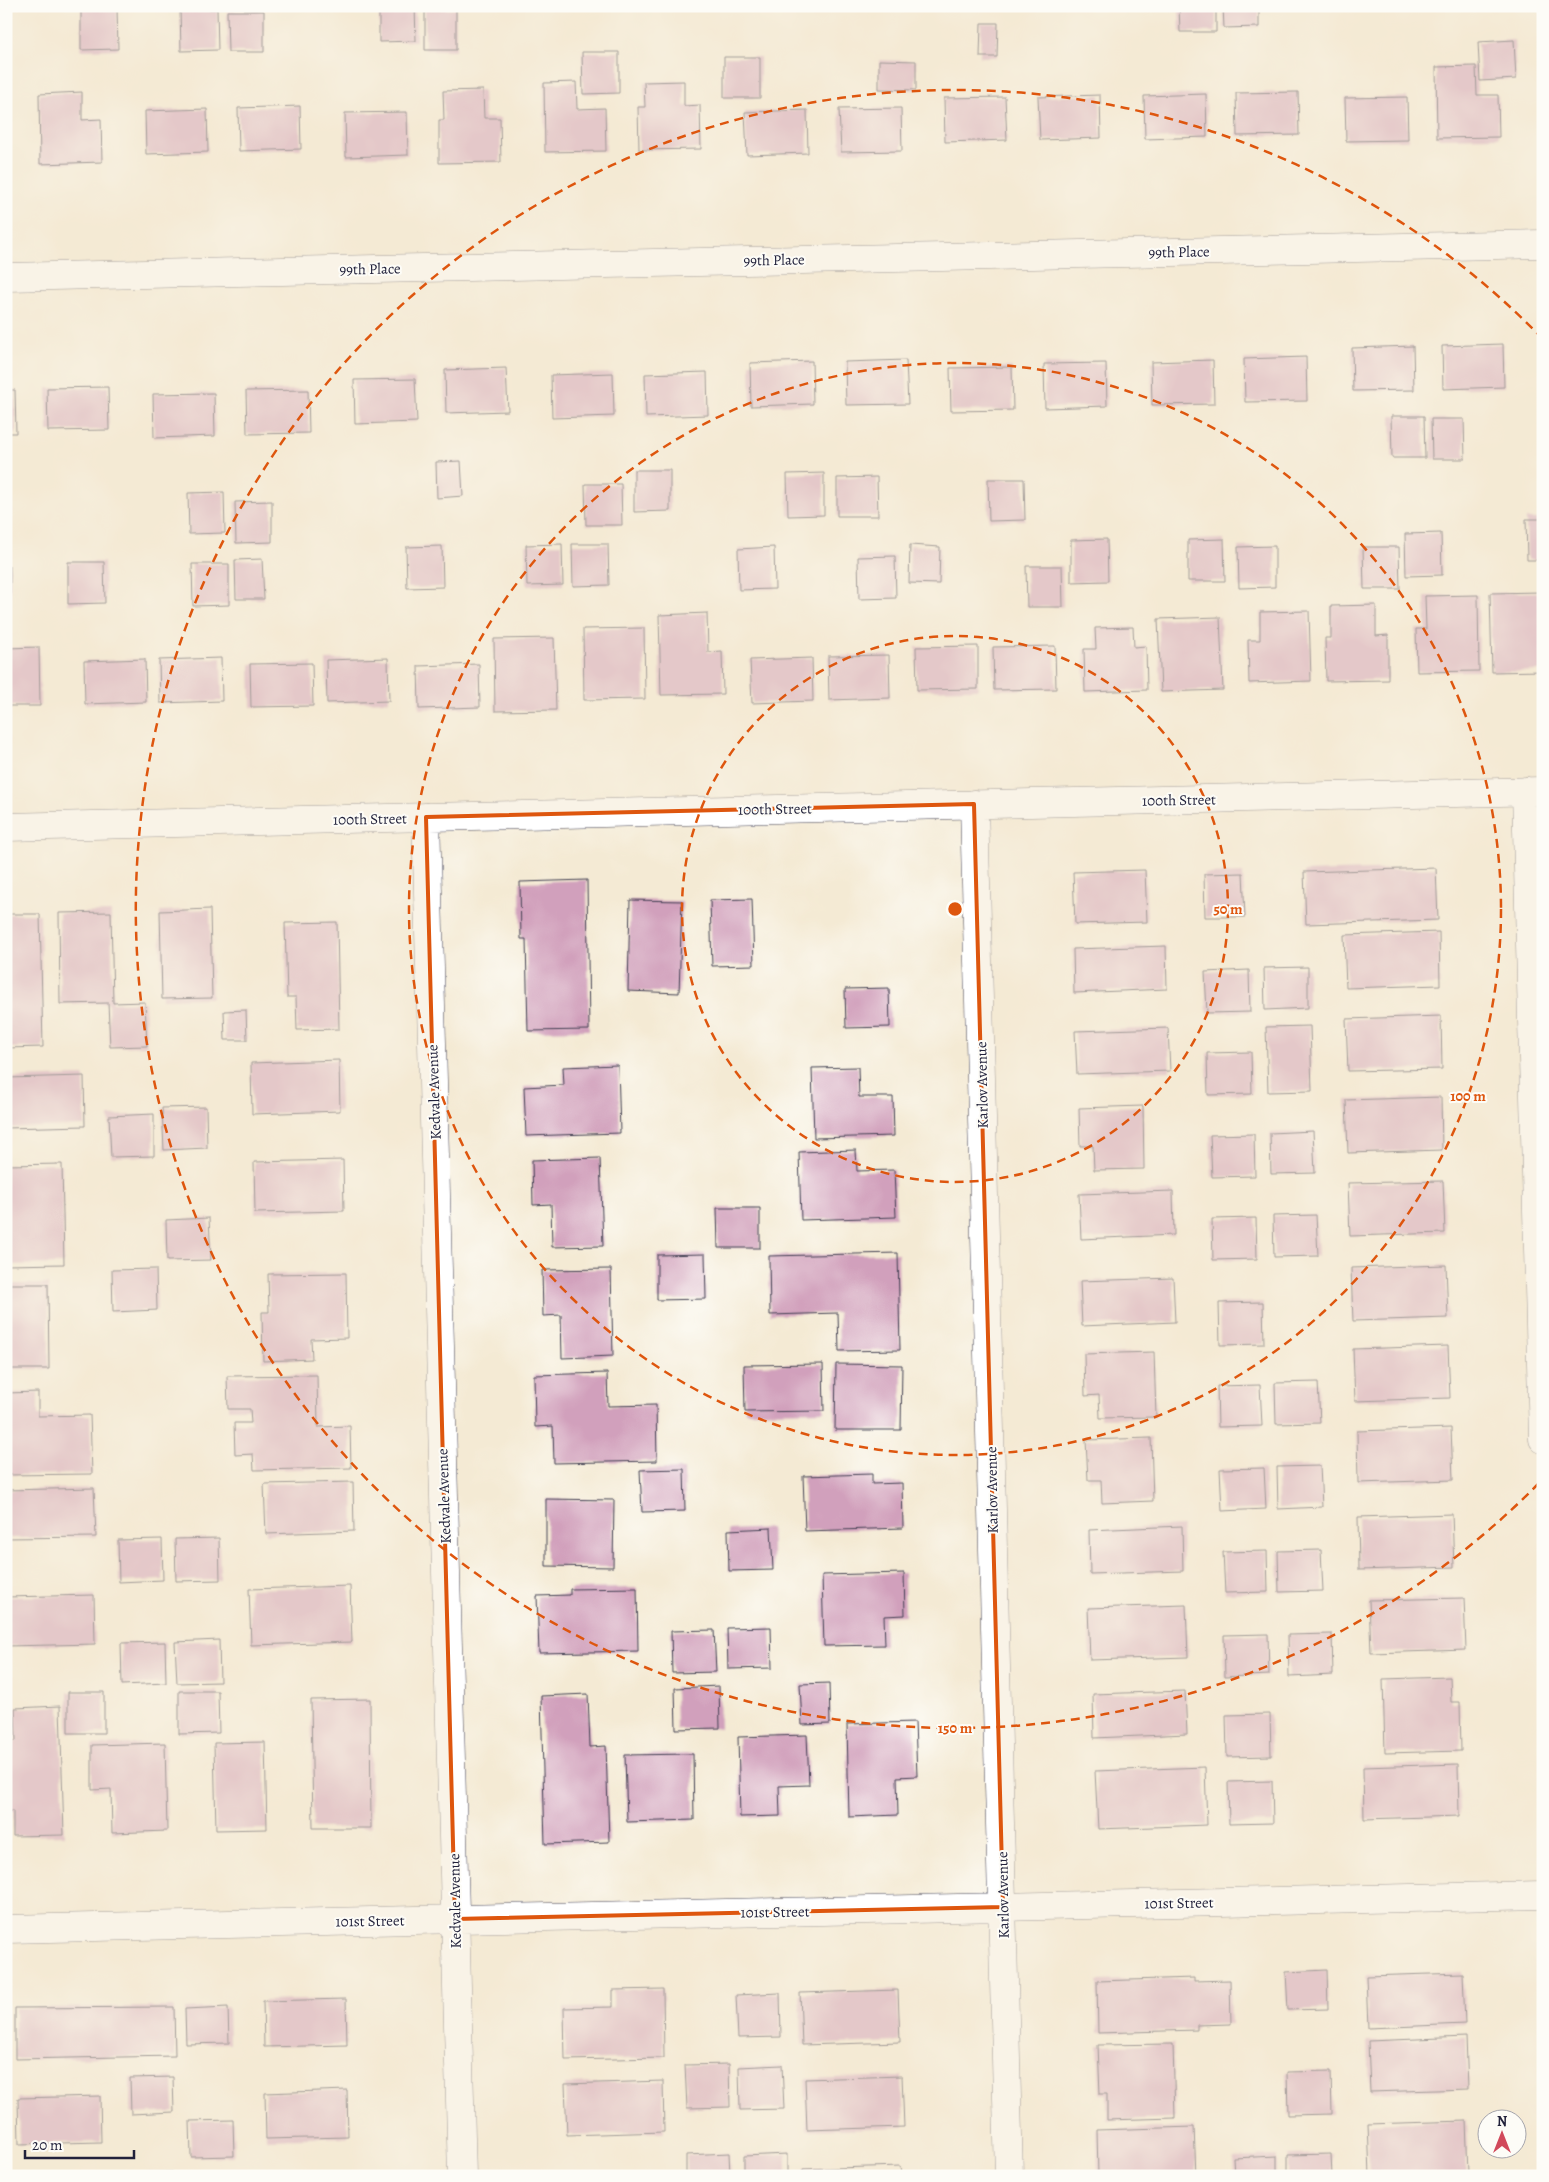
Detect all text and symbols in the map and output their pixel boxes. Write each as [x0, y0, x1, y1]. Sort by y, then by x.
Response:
street label: 99th Place [1148, 241, 1210, 263]
street label: 99th Place [743, 249, 805, 271]
street label: 99th Place [339, 258, 401, 280]
street label: 100th Street [1142, 789, 1216, 811]
street label: 100th Street [738, 798, 812, 820]
street label: 100th Street [333, 808, 407, 830]
text: 50 m [1213, 899, 1243, 919]
centre of rings [946, 900, 964, 918]
street label: Karlov Avenue [971, 1041, 993, 1129]
street label: Kedvale Avenue [422, 1044, 446, 1140]
text: 100 m [1450, 1086, 1486, 1106]
street label: Karlov Avenue [981, 1446, 1003, 1534]
street label: Kedvale Avenue [432, 1448, 456, 1544]
text: 150 m [938, 1718, 973, 1738]
street label: Karlov Avenue [992, 1851, 1014, 1939]
street label: Kedvale Avenue [444, 1853, 466, 1949]
street label: 101st Street [1144, 1892, 1214, 1914]
street label: 101st Street [740, 1901, 810, 1923]
street label: 101st Street [335, 1910, 405, 1932]
north arrow [1476, 2110, 1526, 2160]
text: N [1497, 2112, 1507, 2131]
scale bar [25, 2127, 134, 2159]
text: 20 m [32, 2135, 63, 2155]

